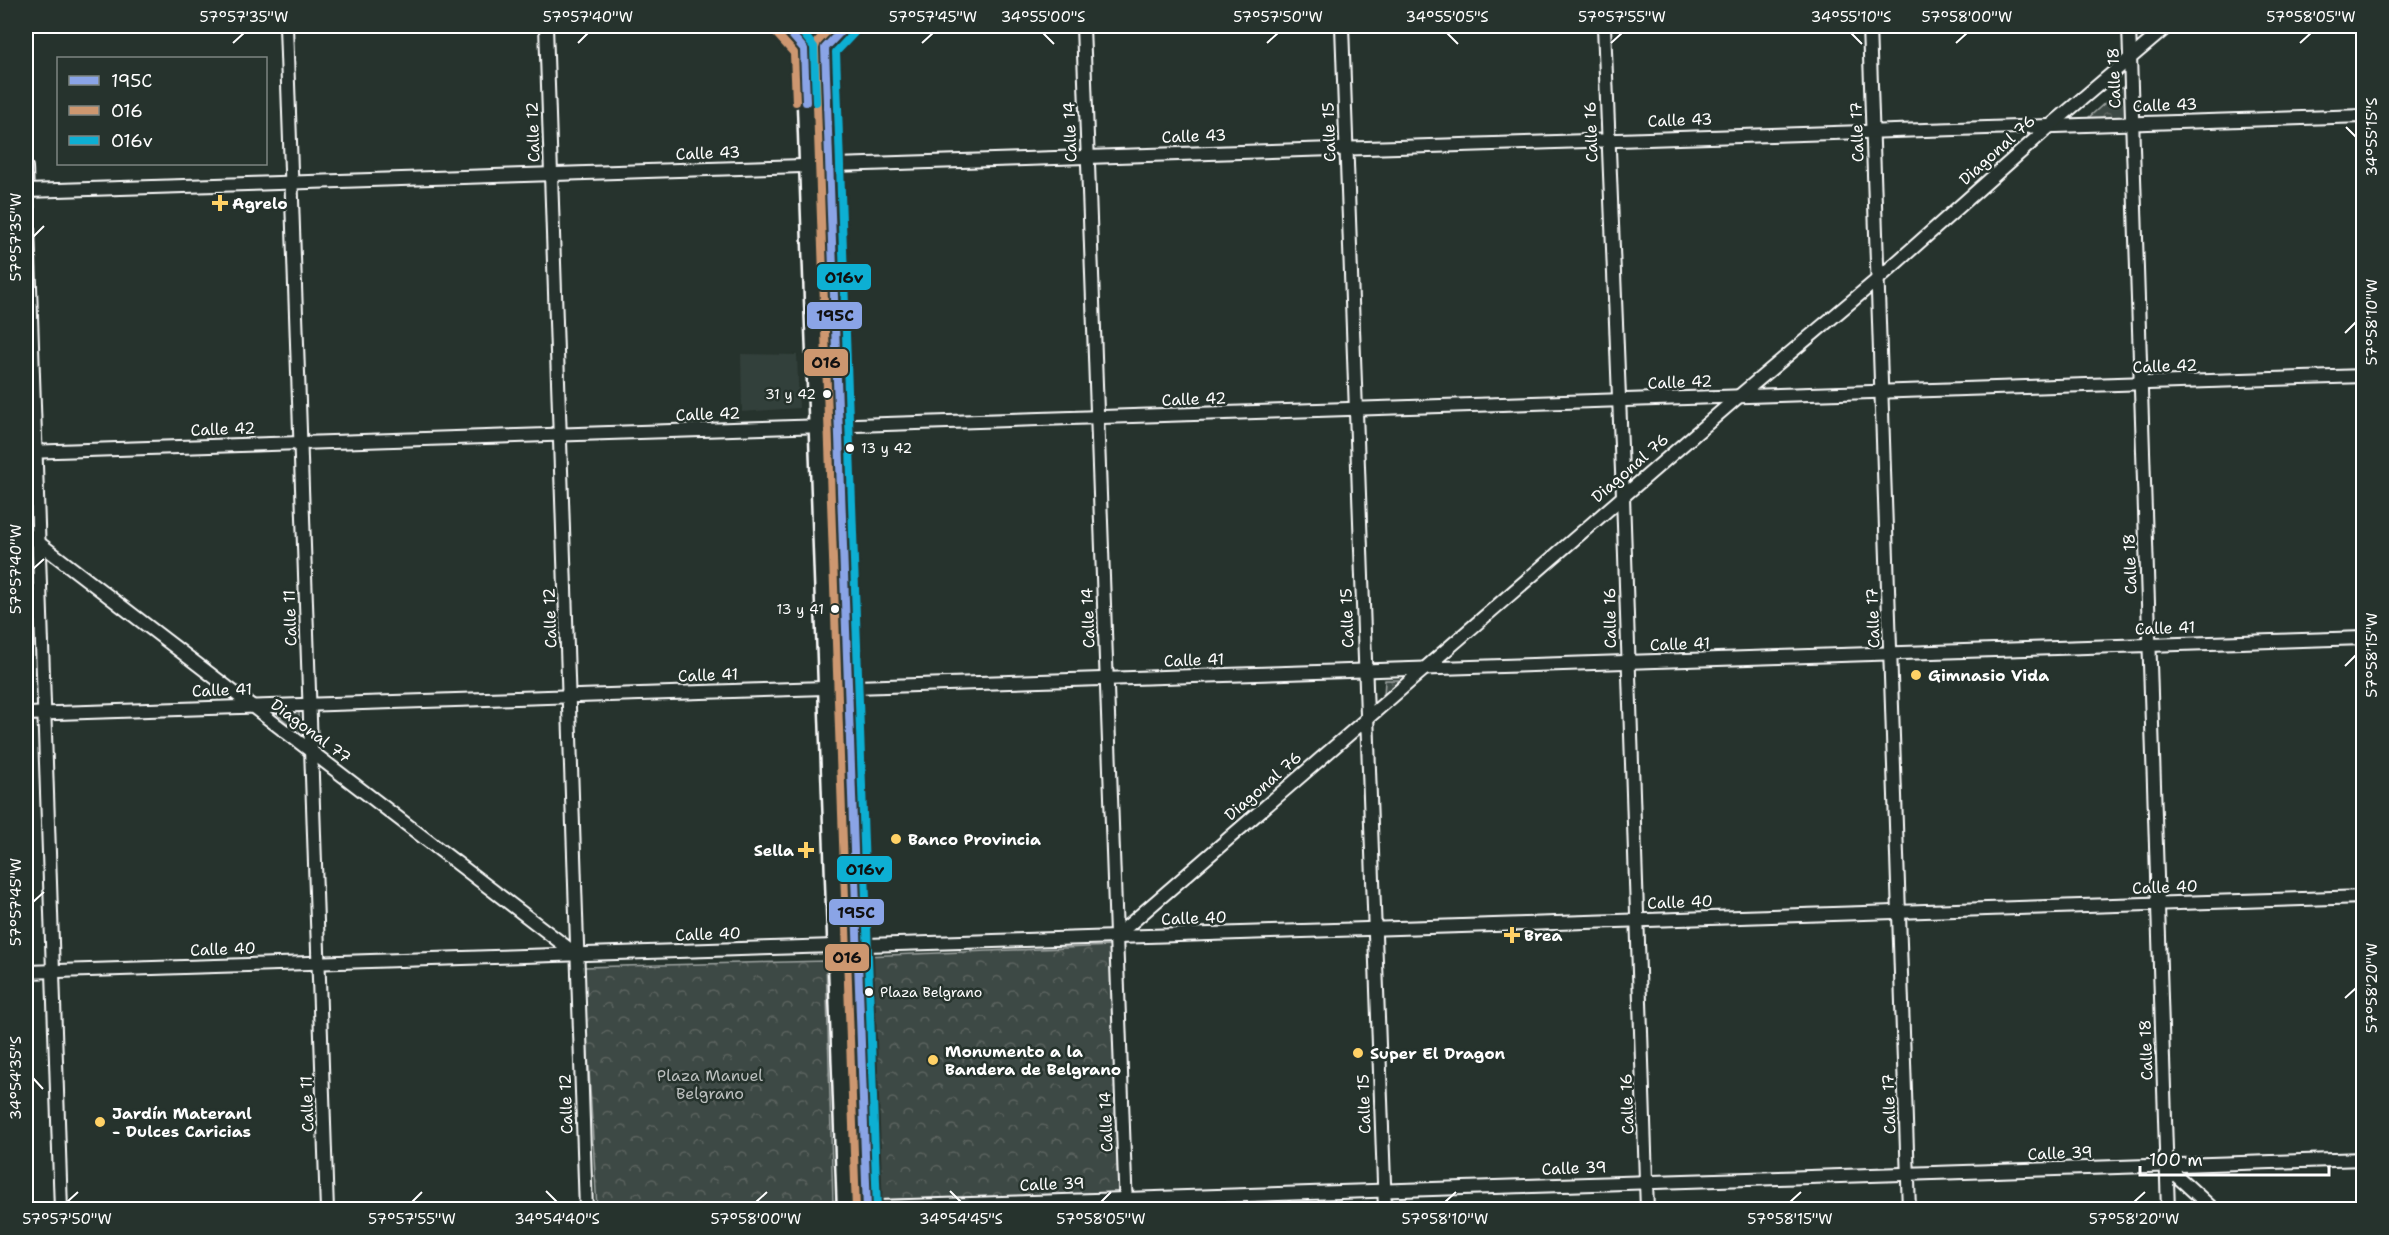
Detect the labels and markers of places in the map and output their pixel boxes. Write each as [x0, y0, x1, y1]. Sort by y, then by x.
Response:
place label: Agrelo [232, 193, 288, 214]
marker: Agrelo [213, 196, 227, 210]
place label: 31 y 42 [765, 385, 816, 403]
marker: 31 y 42 [821, 388, 833, 400]
place label: 13 y 42 [861, 439, 912, 457]
marker: 13 y 42 [844, 442, 856, 454]
place label: 13 y 41 [776, 600, 824, 618]
marker: 13 y 41 [829, 603, 841, 615]
place label: Gimnasio Vida [1928, 665, 2049, 686]
marker: Gimnasio Vida [1909, 668, 1923, 682]
place label: Banco Provincia [908, 829, 1041, 850]
marker: Banco Provincia [889, 832, 903, 846]
place label: Sella [754, 840, 794, 861]
marker: Sella [799, 843, 813, 857]
place label: Brea [1524, 925, 1562, 946]
marker: Brea [1505, 928, 1519, 942]
place label: Plaza Belgrano [880, 983, 982, 1001]
marker: Plaza Belgrano [863, 986, 875, 998]
place label: Monumento a la Bandera de Belgrano [945, 1041, 1121, 1080]
place label: Super El Dragon [1370, 1043, 1506, 1064]
marker: Super El Dragon [1351, 1046, 1365, 1060]
marker: Monumento a la Bandera de Belgrano [926, 1053, 940, 1067]
place label: Jardín Materanl - Dulces Caricias [112, 1103, 252, 1142]
marker: Jardín Materanl - Dulces Caricias [93, 1115, 107, 1129]

